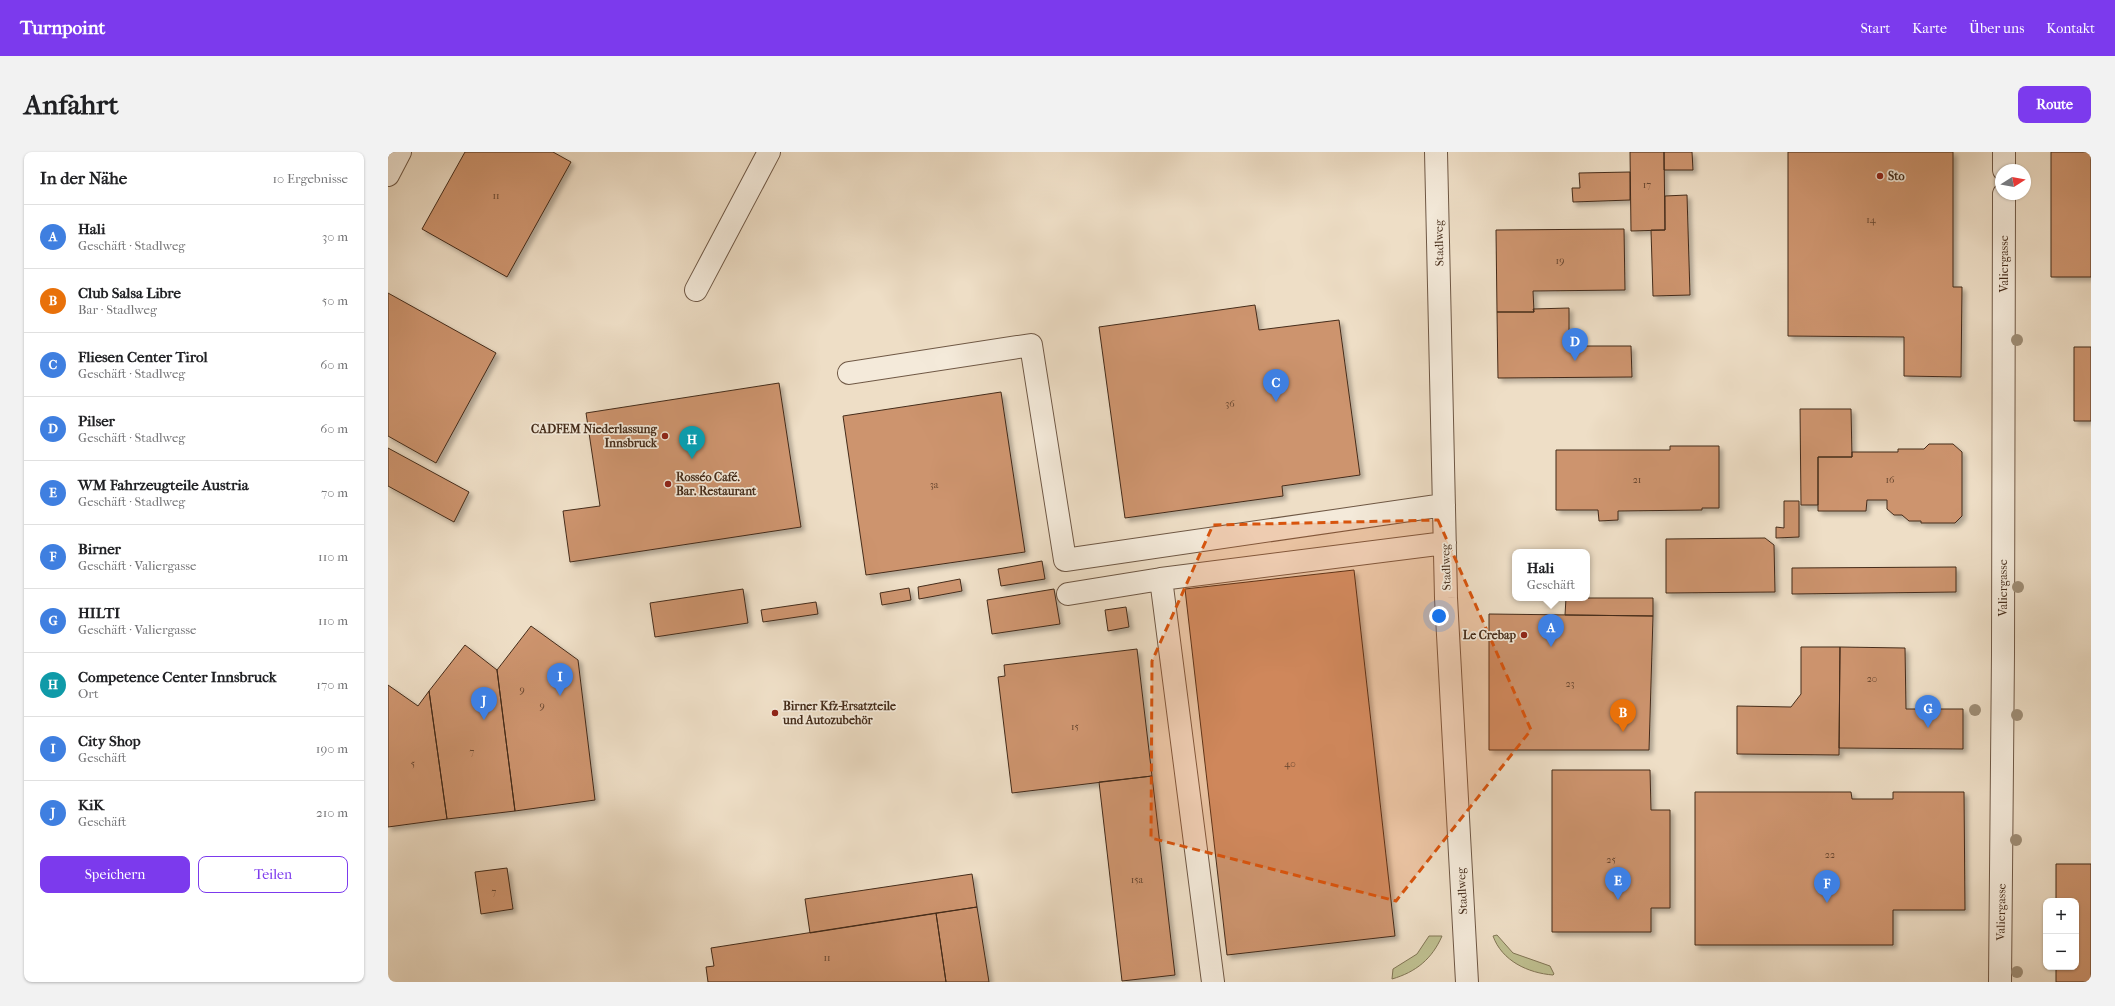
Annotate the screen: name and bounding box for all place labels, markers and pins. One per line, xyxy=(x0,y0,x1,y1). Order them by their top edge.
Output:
place label: Sto xyxy=(1888,169,1905,183)
marker: Sto xyxy=(1875,171,1885,181)
pin: D xyxy=(1562,328,1588,361)
pin: C xyxy=(1263,369,1289,402)
place label: CADFEM Niederlassung Innsbruck xyxy=(531,422,658,450)
pin: H xyxy=(679,426,705,459)
marker: CADFEM Niederlassung Innsbruck xyxy=(660,431,670,441)
place label: Rosséo Café. Bar. Restaurant xyxy=(676,470,757,498)
marker: Rosséo Café. Bar. Restaurant xyxy=(663,479,673,489)
pin: A xyxy=(1538,614,1564,647)
place label: Le Crebap xyxy=(1463,628,1516,643)
marker: Le Crebap xyxy=(1519,630,1529,640)
pin: I xyxy=(547,663,573,696)
pin: J xyxy=(471,687,497,720)
pin: G xyxy=(1915,695,1941,728)
place label: Birner Kfz-Ersatzteile und Autozubehör xyxy=(782,699,896,727)
pin: B xyxy=(1610,699,1636,732)
marker: Birner Kfz-Ersatzteile und Autozubehör xyxy=(770,708,780,718)
pin: E xyxy=(1605,867,1631,900)
pin: F xyxy=(1814,870,1840,903)

